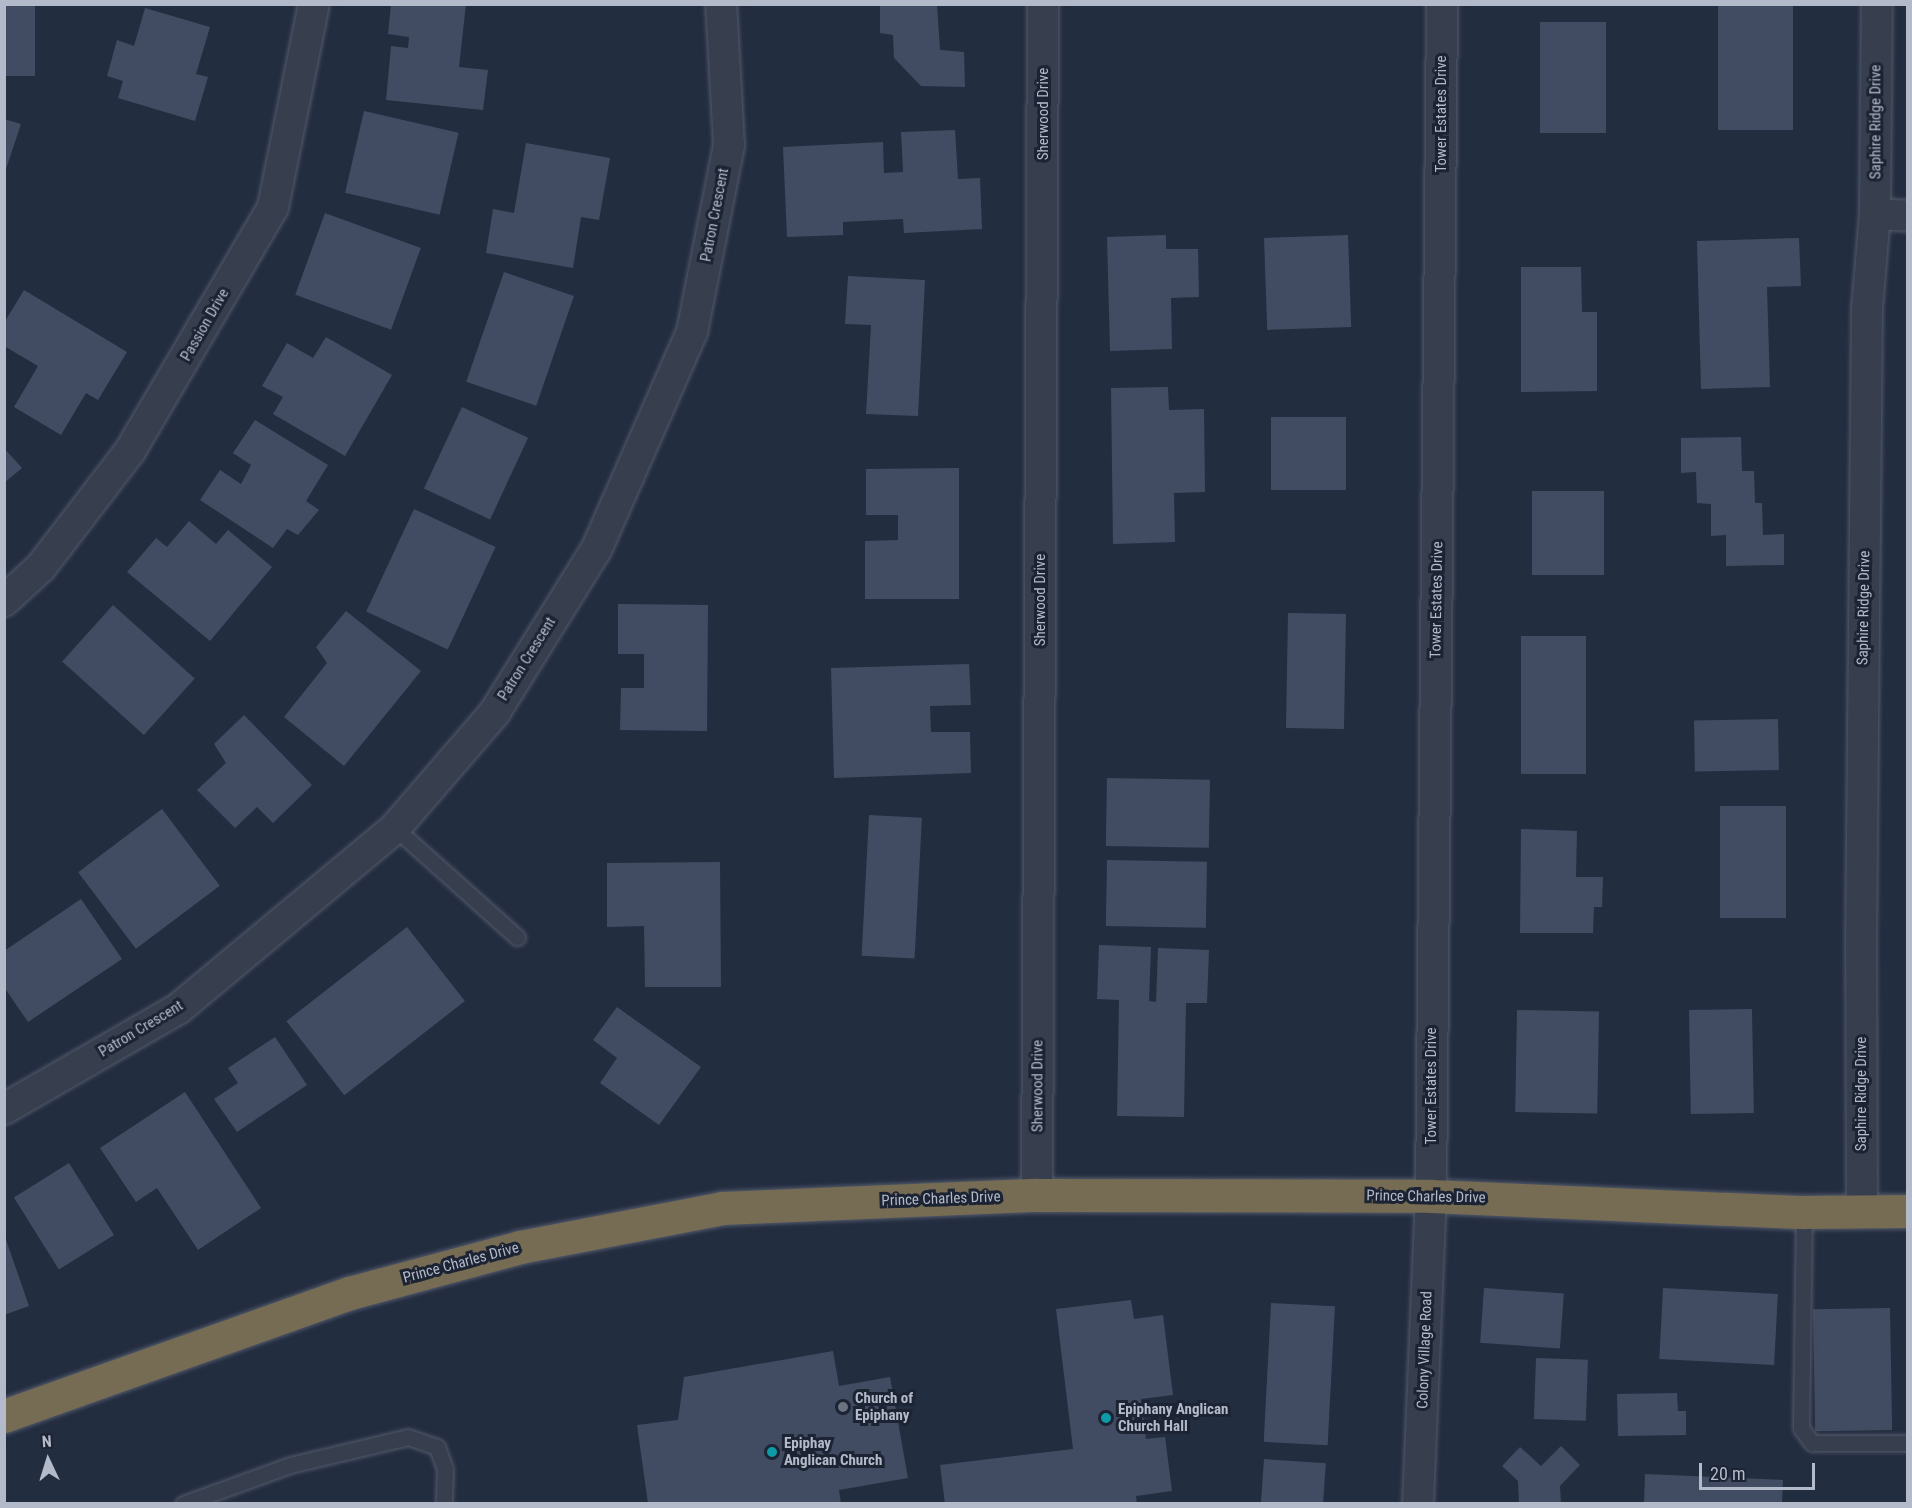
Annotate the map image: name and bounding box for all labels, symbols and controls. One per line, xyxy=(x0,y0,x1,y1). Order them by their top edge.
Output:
street label: Tower Estates Drive xyxy=(1433,55,1451,173)
street label: Saphire Ridge Drive xyxy=(1867,65,1885,179)
street label: Sherwood Drive xyxy=(1035,68,1053,160)
street label: Patron Crescent xyxy=(697,167,733,263)
street label: Passion Drive xyxy=(177,286,233,364)
street label: Tower Estates Drive xyxy=(1427,541,1447,659)
street label: Saphire Ridge Drive xyxy=(1854,551,1874,665)
street label: Sherwood Drive xyxy=(1032,554,1050,646)
street label: Patron Crescent xyxy=(494,614,560,704)
street label: Patron Crescent xyxy=(96,997,186,1061)
street label: Tower Estates Drive xyxy=(1423,1027,1441,1145)
street label: Saphire Ridge Drive xyxy=(1853,1037,1871,1151)
street label: Sherwood Drive xyxy=(1029,1040,1047,1132)
street label: Prince Charles Drive xyxy=(1366,1187,1486,1207)
street label: Prince Charles Drive xyxy=(881,1188,1001,1210)
street label: Prince Charles Drive xyxy=(401,1239,521,1287)
street label: Colony Village Road xyxy=(1414,1291,1436,1409)
place label: Church of Epiphany xyxy=(855,1389,913,1424)
marker: Church of Epiphany xyxy=(836,1400,850,1414)
place label: Epiphany Anglican Church Hall xyxy=(1118,1400,1228,1435)
marker: Epiphany Anglican Church Hall xyxy=(1099,1411,1113,1425)
north arrow xyxy=(18,1430,78,1490)
text: N xyxy=(41,1432,52,1451)
place label: Epiphay Anglican Church xyxy=(784,1434,882,1469)
marker: Epiphay Anglican Church xyxy=(765,1445,779,1459)
scale bar xyxy=(1702,1451,1818,1489)
text: 20 m xyxy=(1710,1463,1745,1484)

